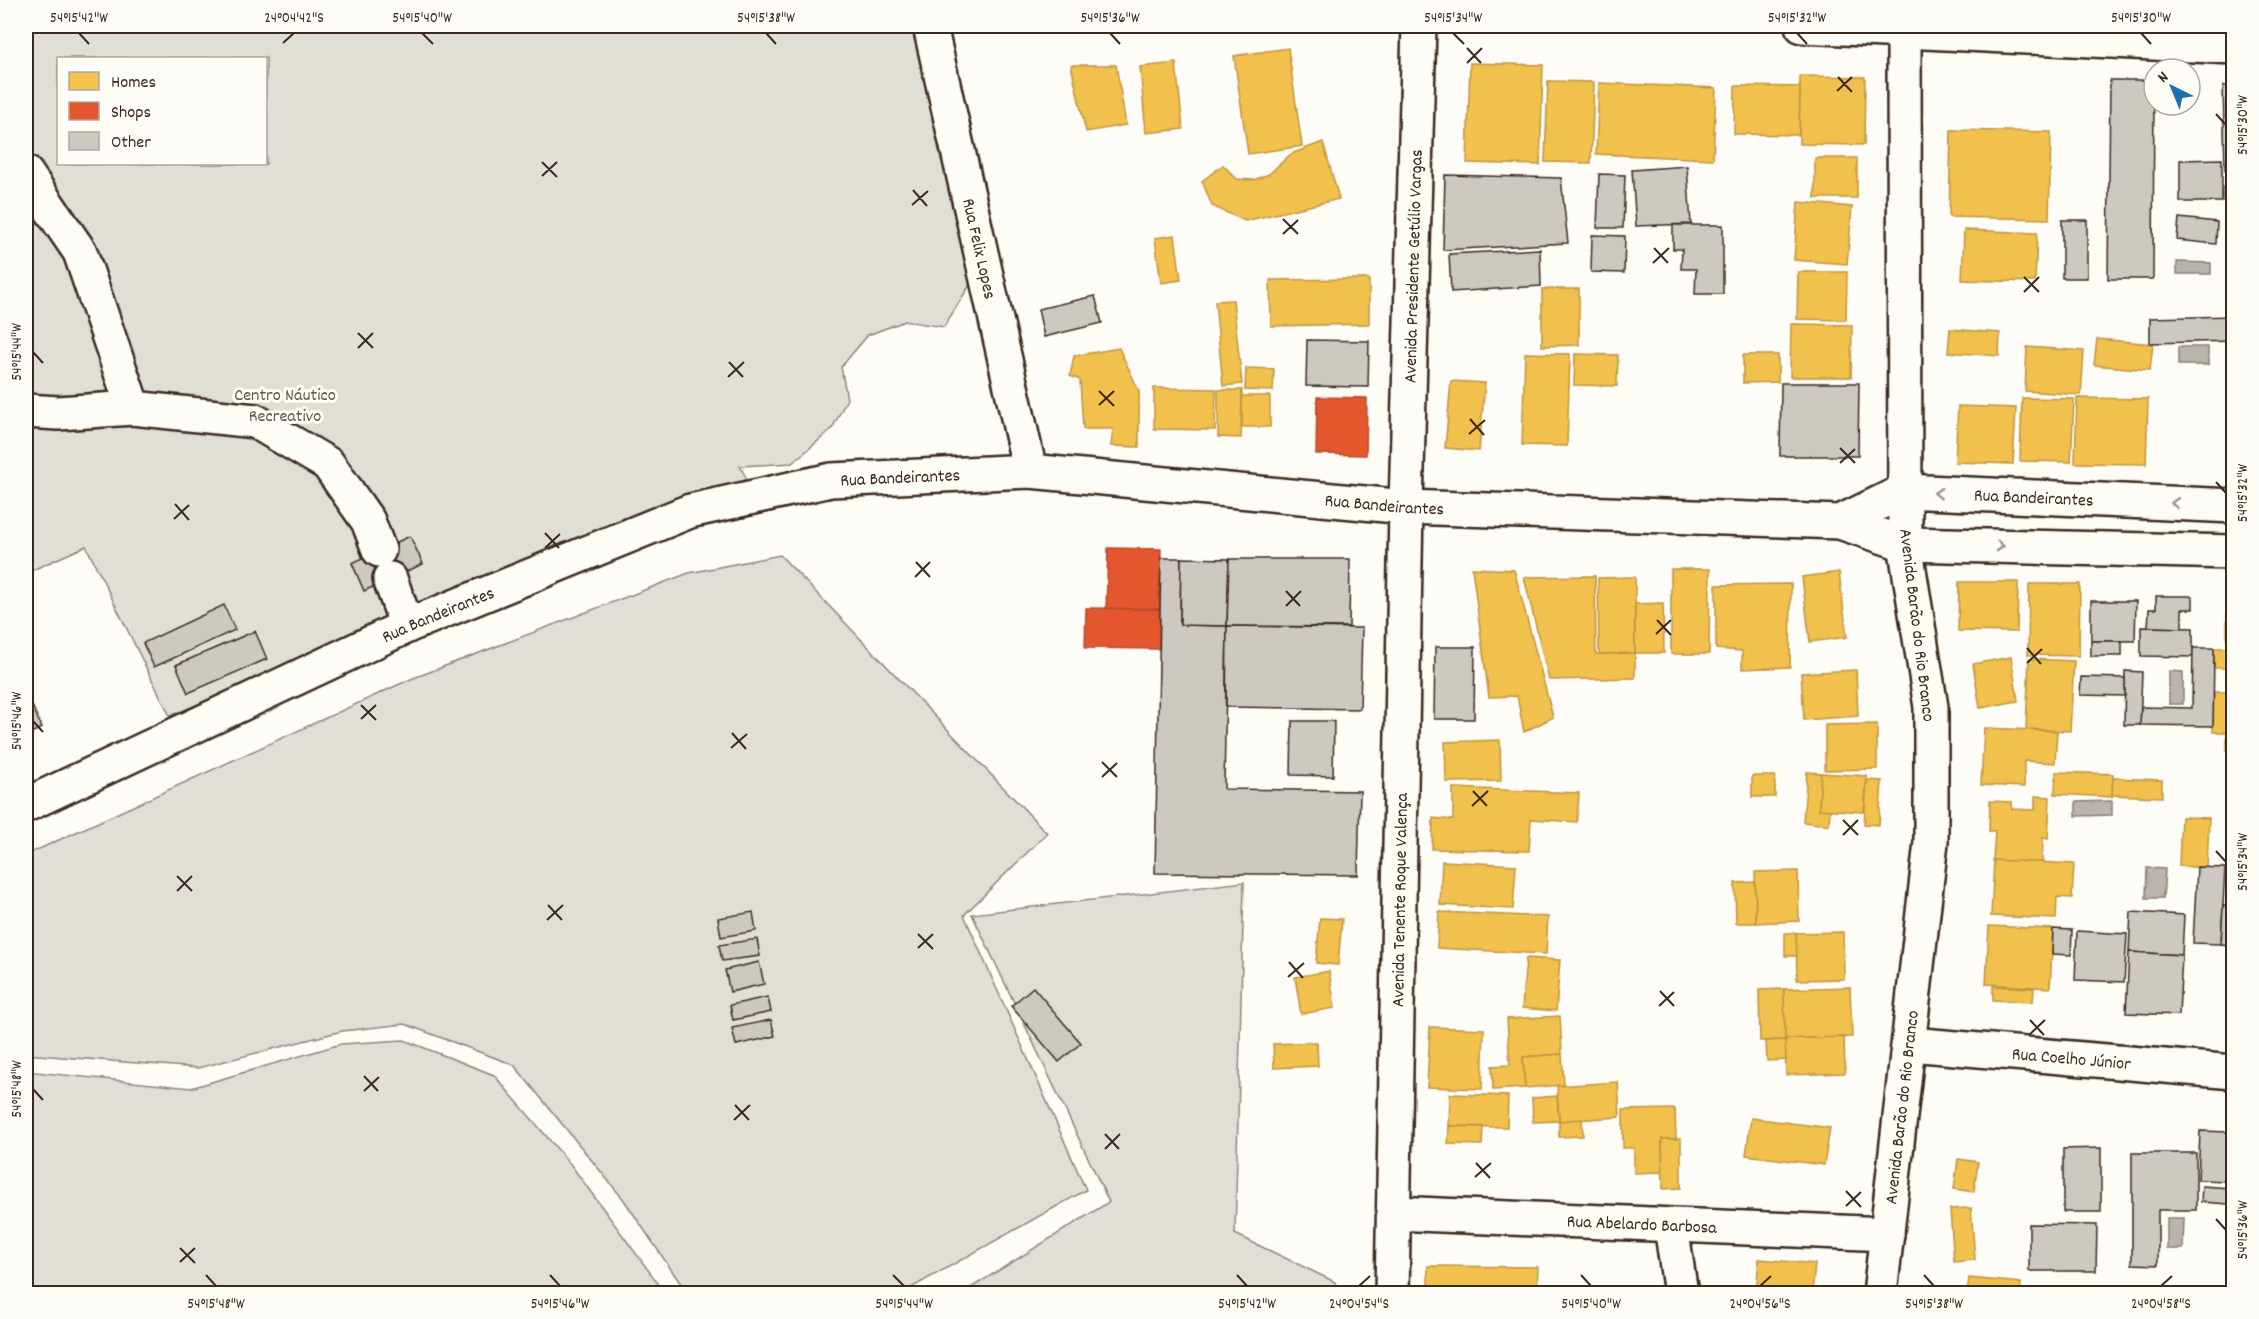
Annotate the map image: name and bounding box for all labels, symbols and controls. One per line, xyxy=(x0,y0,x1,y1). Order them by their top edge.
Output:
text: 54°15'42"W xyxy=(50,8,108,30)
text: 24°04'42"S xyxy=(264,8,324,30)
text: 54°15'40"W xyxy=(392,8,452,30)
text: 54°15'38"W xyxy=(737,8,795,30)
text: 54°15'36"W xyxy=(1080,8,1140,30)
text: 54°15'34"W xyxy=(1424,8,1482,30)
text: 54°15'32"W xyxy=(1768,8,1827,30)
text: 54°15'30"W xyxy=(2111,8,2171,30)
legend xyxy=(57,57,267,165)
north arrow xyxy=(2142,57,2202,117)
text: N xyxy=(2153,67,2174,89)
text: Homes xyxy=(111,71,156,96)
text: 54°15'30"W xyxy=(2233,95,2255,155)
text: Shops xyxy=(111,101,151,126)
text: Other xyxy=(111,131,151,156)
street label: Avenida Presidente Getúlio Vargas xyxy=(1399,149,1431,384)
street label: Rua Felix Lopes xyxy=(954,196,1001,302)
text: 54°15'44"W xyxy=(7,323,29,381)
park label: Centro Náutico Recreativo xyxy=(234,384,336,430)
text: 54°15'32"W xyxy=(2233,463,2255,522)
street label: Rua Bandeirantes xyxy=(840,464,961,495)
street label: Rua Bandeirantes xyxy=(1973,484,2094,515)
one-way arrow xyxy=(1934,486,1943,499)
street label: Rua Bandeirantes xyxy=(1323,489,1444,523)
one-way arrow xyxy=(2171,497,2180,510)
street label: Avenida Barão do Rio Branco xyxy=(1891,527,1940,723)
one-way arrow xyxy=(1995,540,2004,553)
street label: Rua Bandeirantes xyxy=(378,582,499,651)
text: 54°15'46"W xyxy=(7,691,29,750)
street label: Avenida Tenente Roque Valença xyxy=(1387,792,1416,1007)
text: 54°15'34"W xyxy=(2233,833,2255,891)
street label: Avenida Barão do Rio Branco xyxy=(1880,1009,1927,1206)
street label: Rua Coelho Júnior xyxy=(2011,1043,2132,1078)
text: 54°15'48"W xyxy=(7,1060,29,1118)
text: 54°15'36"W xyxy=(2233,1200,2255,1260)
street label: Rua Abelardo Barbosa xyxy=(1566,1210,1718,1242)
text: 54°15'48"W xyxy=(187,1294,245,1316)
text: 54°15'46"W xyxy=(531,1294,590,1316)
text: 54°15'44"W xyxy=(875,1294,933,1316)
text: 54°15'42"W xyxy=(1218,1294,1276,1316)
text: 24°04'54"S xyxy=(1329,1294,1389,1316)
text: 54°15'40"W xyxy=(1561,1294,1621,1316)
text: 24°04'56"S xyxy=(1729,1294,1791,1316)
text: 54°15'38"W xyxy=(1905,1294,1963,1316)
text: 24°04'58"S xyxy=(2131,1294,2191,1316)

